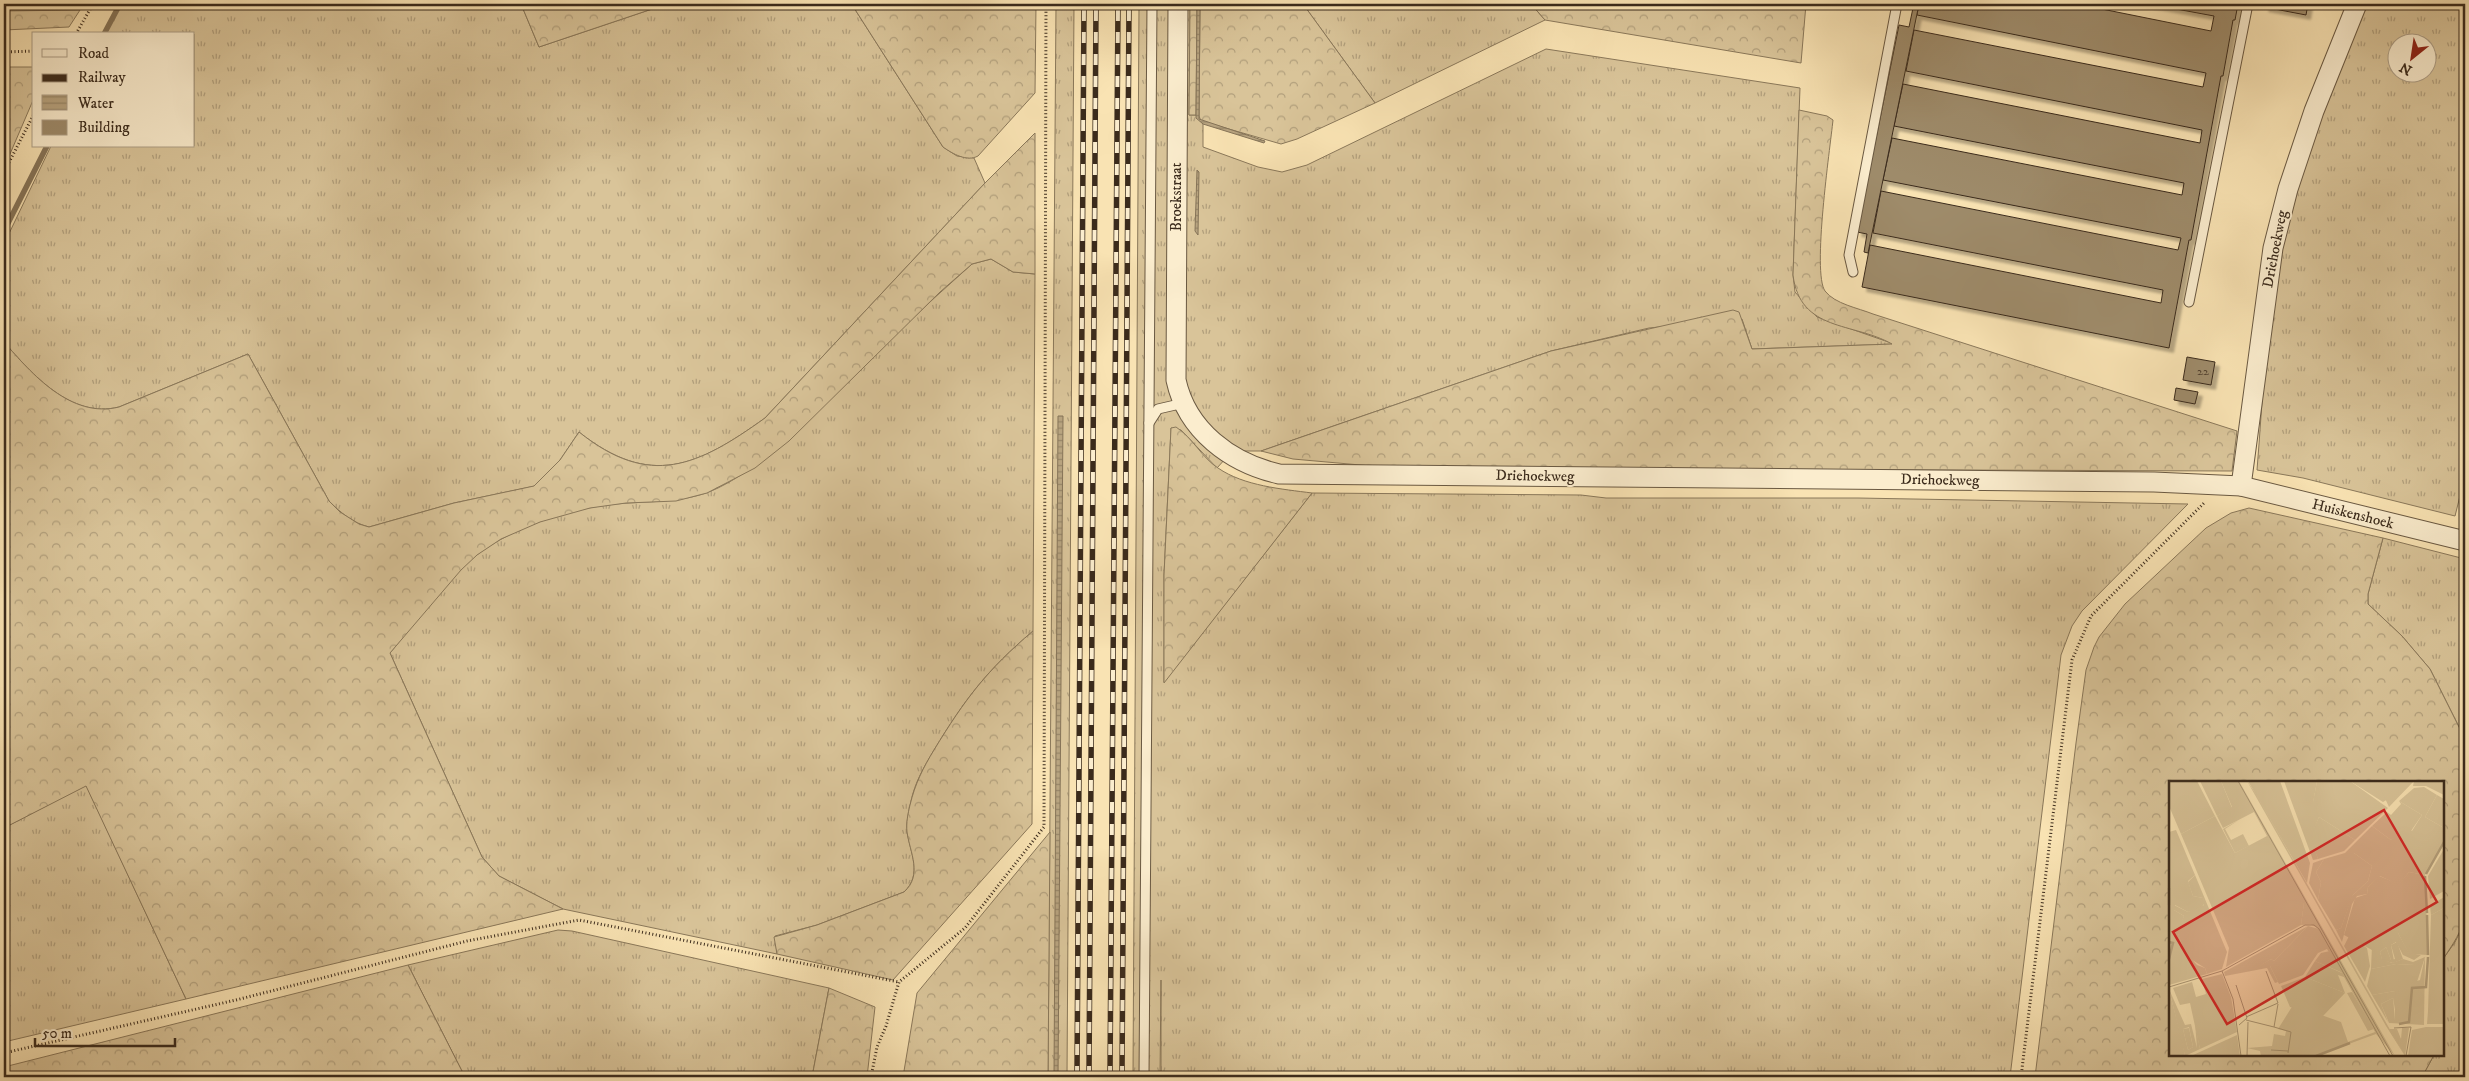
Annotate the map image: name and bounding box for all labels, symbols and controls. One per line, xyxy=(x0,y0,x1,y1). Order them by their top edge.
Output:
legend xyxy=(32,32,195,148)
north arrow xyxy=(2386,32,2436,82)
text: Road xyxy=(78,44,110,63)
text: N xyxy=(2396,57,2415,79)
text: Railway xyxy=(78,68,126,87)
text: Water xyxy=(77,94,114,113)
text: Building xyxy=(78,118,130,137)
street label: Broekstraat xyxy=(1167,162,1186,231)
street label: Driehoekweg xyxy=(2258,208,2292,289)
house number: 22 xyxy=(2197,364,2209,379)
street label: Driehoekweg xyxy=(1496,466,1575,486)
street label: Driehoekweg xyxy=(1901,470,1980,490)
street label: Huiskenshoek xyxy=(2310,495,2396,533)
inset map xyxy=(2169,781,2444,1056)
scale bar xyxy=(35,1016,175,1048)
text: 50 m xyxy=(42,1024,72,1043)

